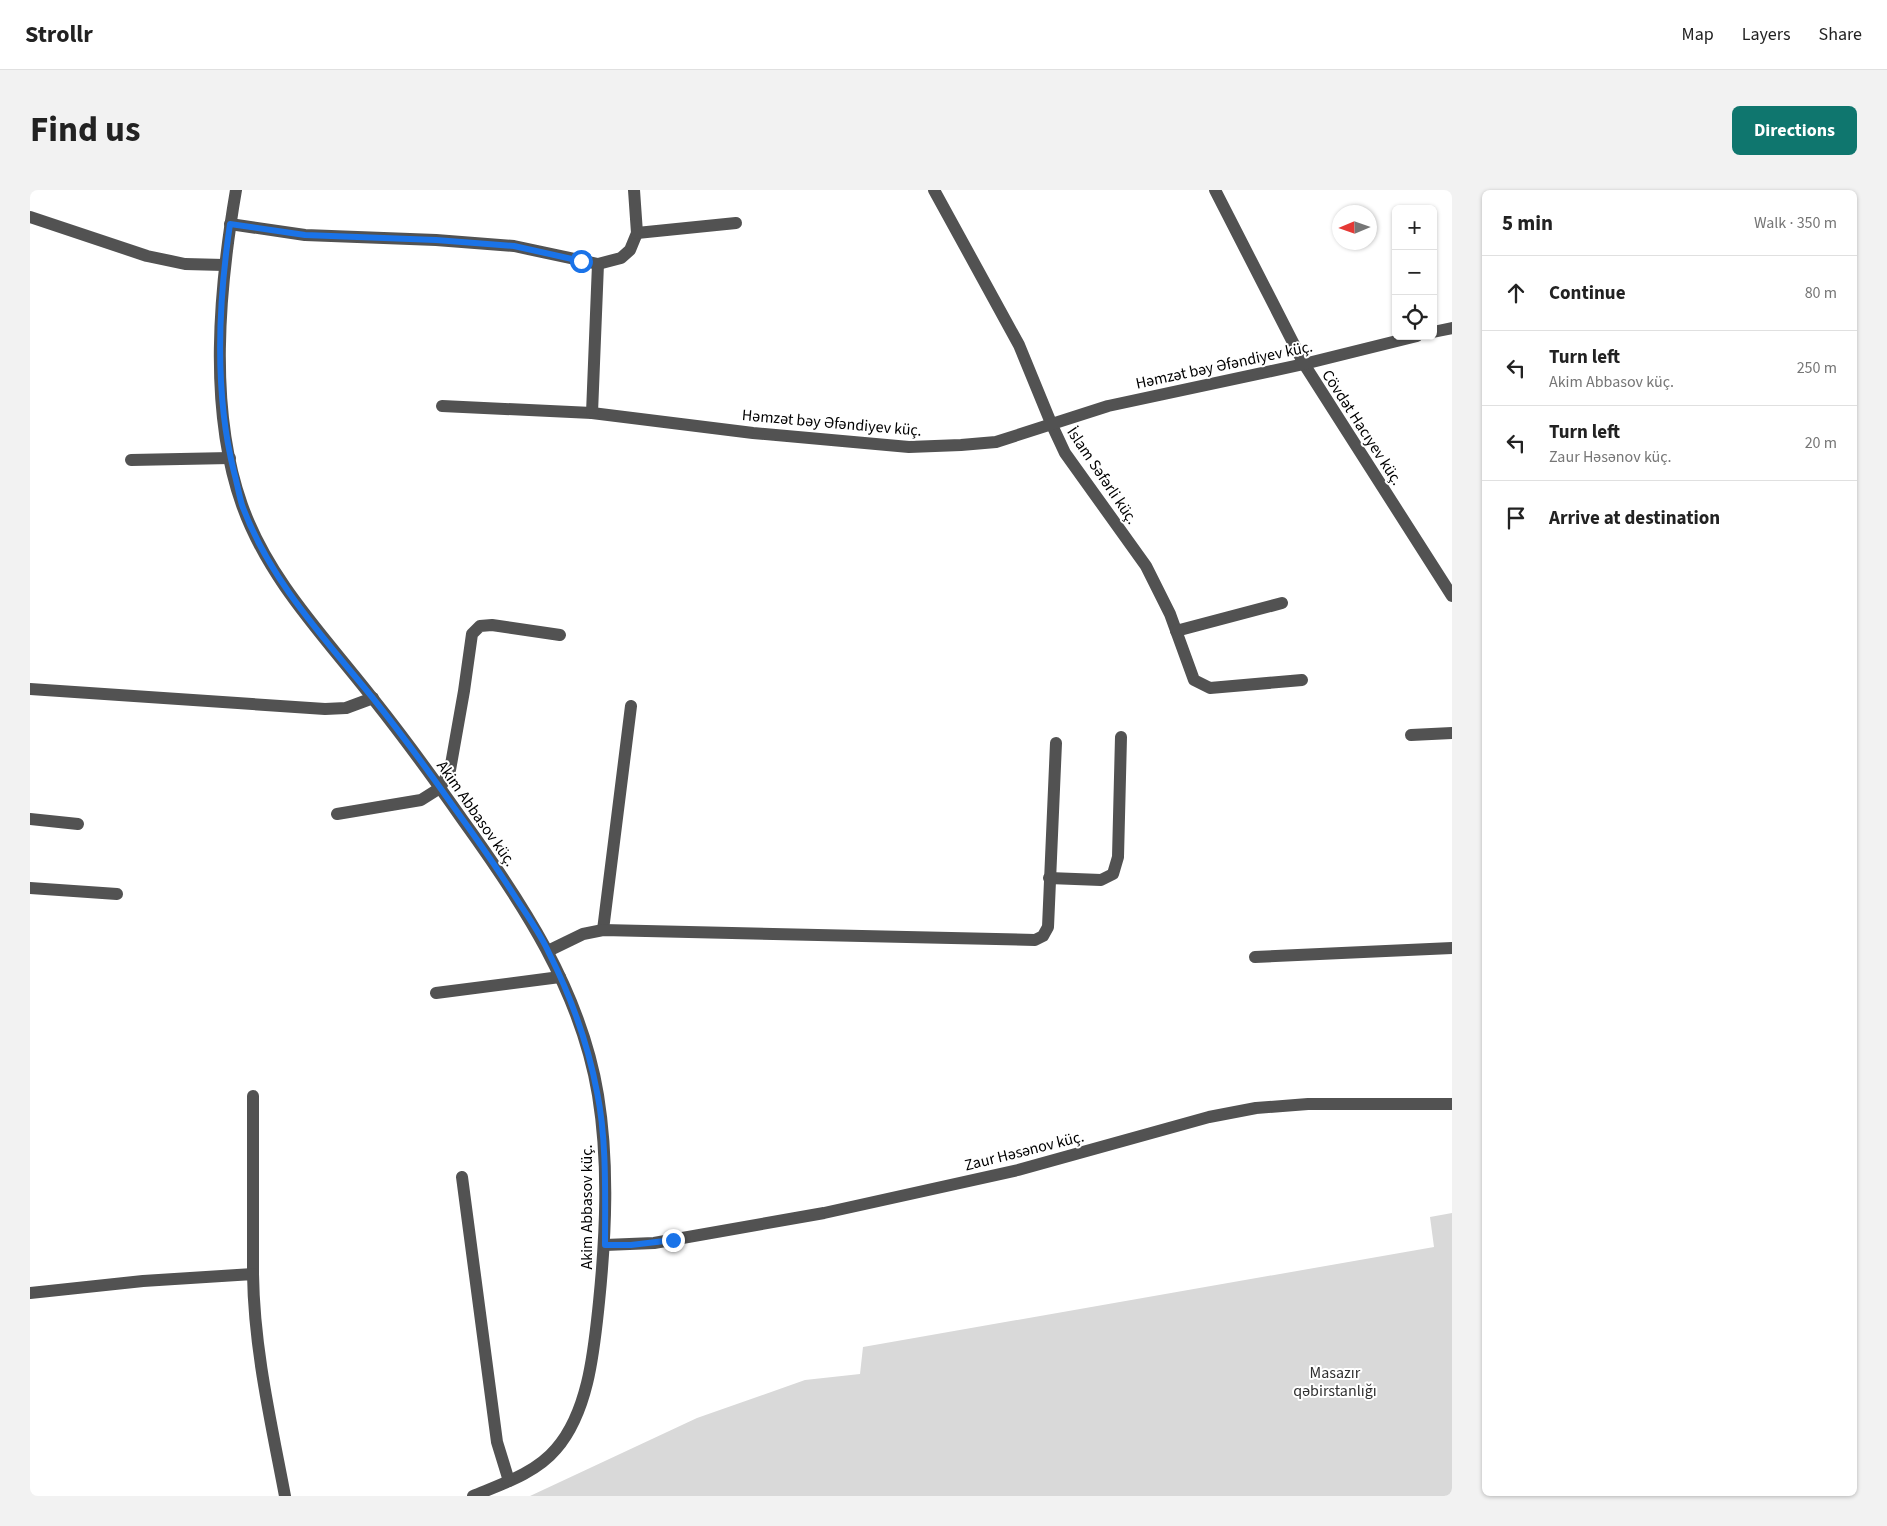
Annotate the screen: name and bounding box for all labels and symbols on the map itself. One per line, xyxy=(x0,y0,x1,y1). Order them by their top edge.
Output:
north arrow xyxy=(1332,205,1377,250)
route start xyxy=(570,250,593,273)
street label: Həmzət bəy Əfəndiyev küç. xyxy=(1134,335,1315,394)
street label: Cövdət Hacıyev küç. xyxy=(1316,365,1408,490)
street label: Həmzət bəy Əfəndiyev küç. xyxy=(741,404,923,442)
street label: İslam Səfərli küç. xyxy=(1061,423,1143,529)
street label: Akim Abbasov küç. xyxy=(431,756,521,871)
street label: Zaur Həsənov küç. xyxy=(962,1125,1086,1176)
street label: Akim Abbasov küç. xyxy=(576,1145,598,1269)
route end xyxy=(662,1229,685,1252)
park label: Masazır qəbirstanlığı xyxy=(1293,1362,1377,1402)

